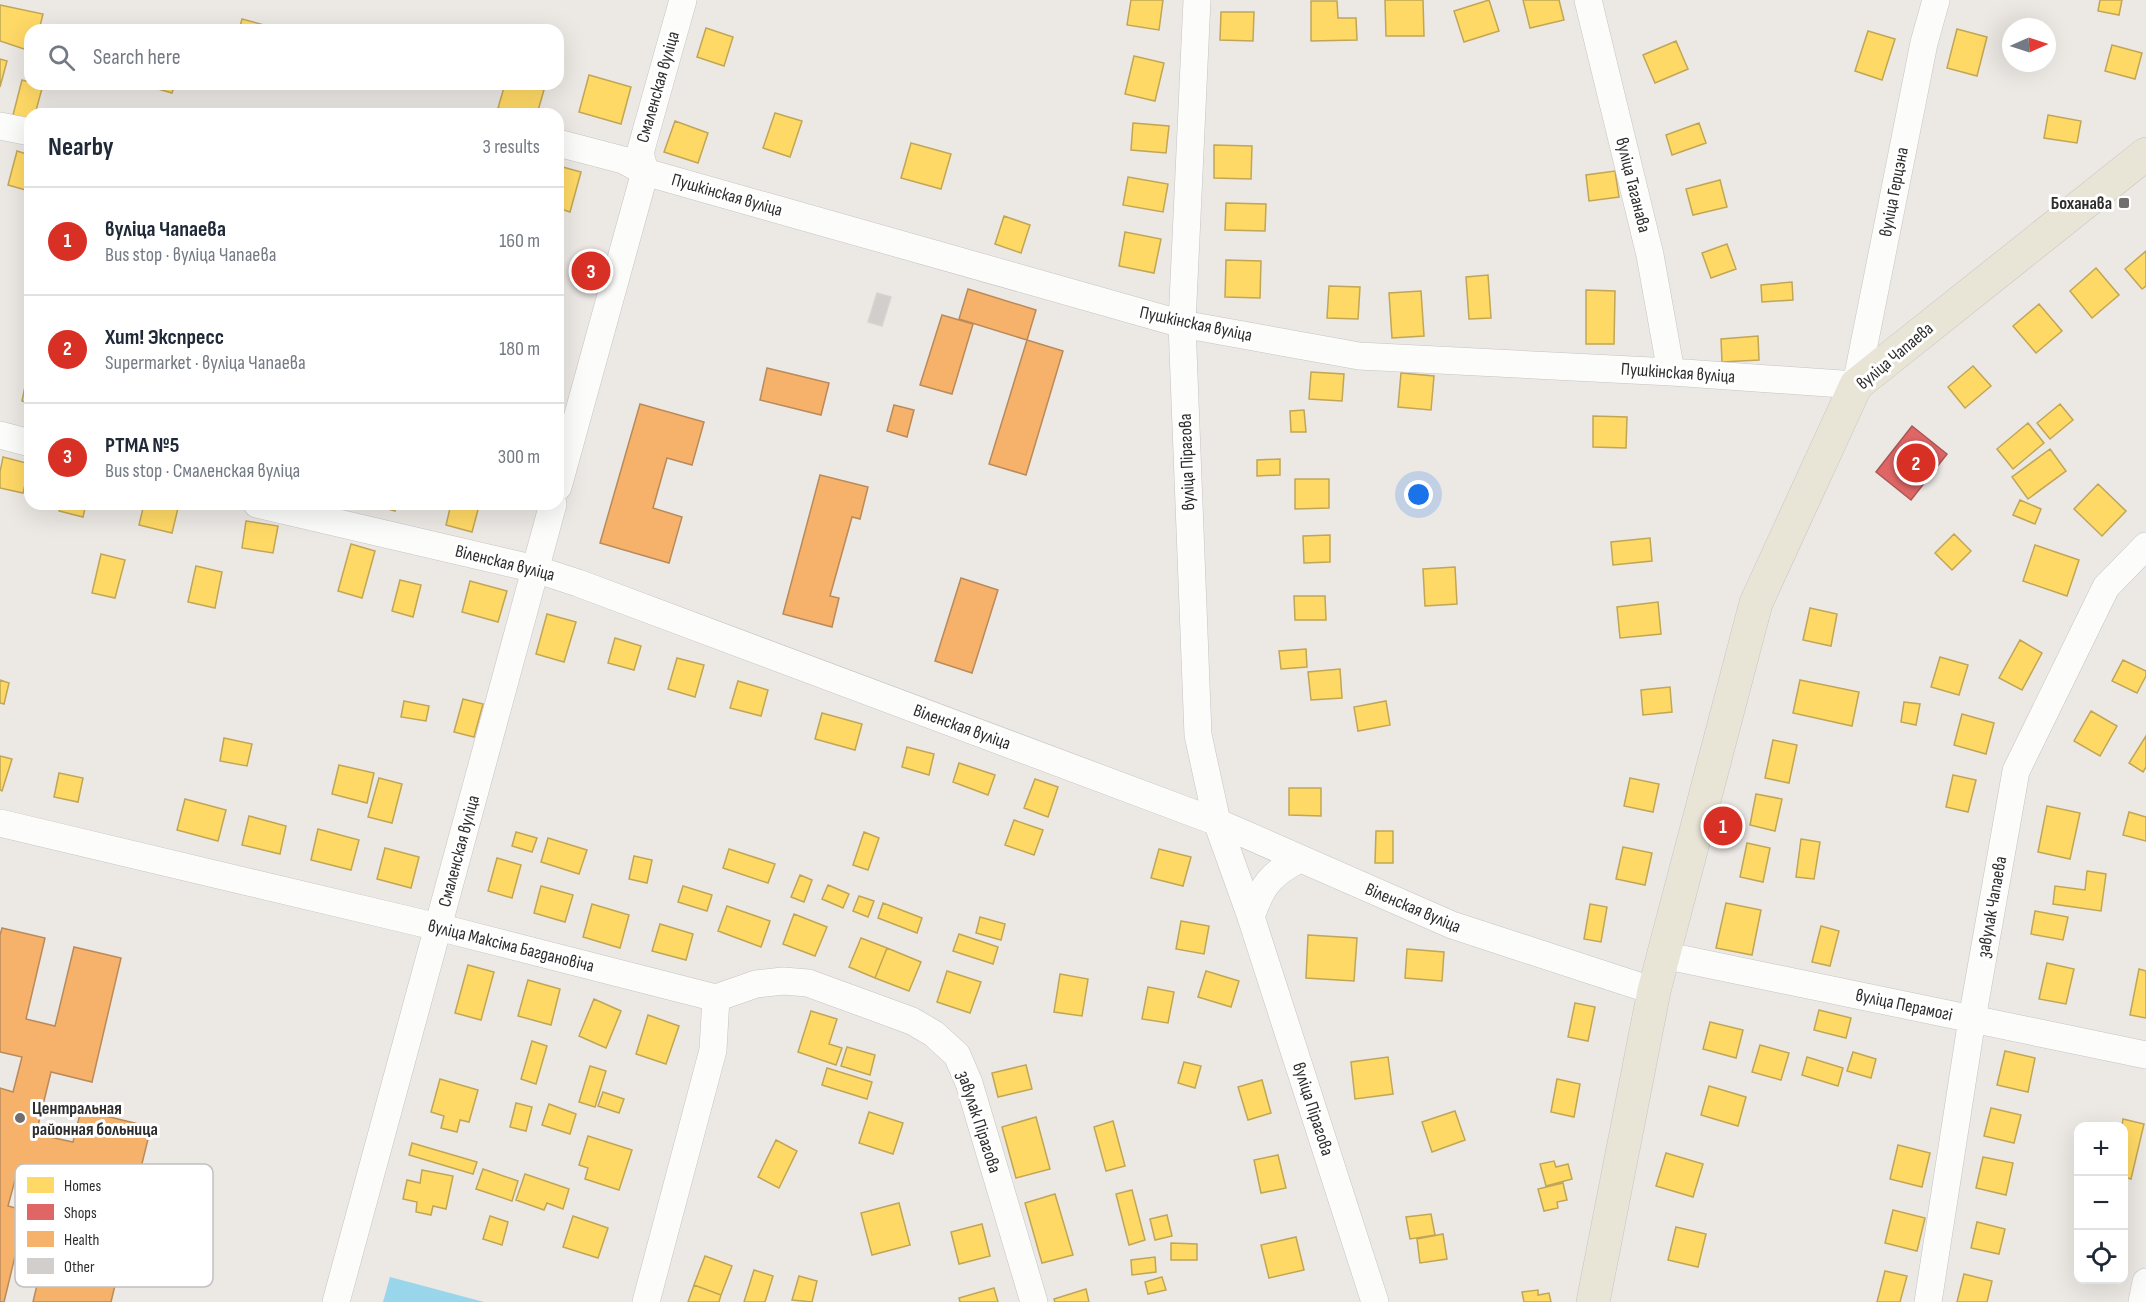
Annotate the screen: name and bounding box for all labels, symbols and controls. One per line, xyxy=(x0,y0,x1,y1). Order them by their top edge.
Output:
north arrow xyxy=(2002,18,2056,72)
search box xyxy=(24,24,564,90)
street label: Смаленская вуліца xyxy=(632,29,684,145)
icon: search xyxy=(45,41,78,74)
text: Search here xyxy=(93,44,180,71)
text: Nearby xyxy=(48,132,114,163)
text: 3 results xyxy=(483,135,540,159)
street label: вуліца Таганава xyxy=(1611,135,1655,235)
street label: вуліца Герцэна xyxy=(1875,145,1913,238)
street label: Пушкінская вуліца xyxy=(669,169,785,221)
place label: Боханава xyxy=(2051,193,2112,214)
marker: Боханава xyxy=(2117,196,2131,210)
text: вуліца Чапаева xyxy=(105,216,226,243)
text: 1 xyxy=(64,229,71,253)
text: 160 m xyxy=(499,229,540,253)
text: Bus stop · вуліца Чапаева xyxy=(105,243,276,267)
pin: 3 xyxy=(572,248,610,294)
street label: Пушкінская вуліца xyxy=(1138,302,1254,346)
street label: вуліца Чапаева xyxy=(1852,318,1938,394)
text: Хит! Экспресс xyxy=(105,324,224,351)
text: 2 xyxy=(63,337,72,361)
text: 180 m xyxy=(499,337,540,361)
text: Supermarket · вуліца Чапаева xyxy=(105,351,306,375)
street label: Пушкінская вуліца xyxy=(1620,359,1736,387)
street label: вуліца Пірагова xyxy=(1175,413,1199,511)
text: РТМА №5 xyxy=(105,432,179,459)
pin: 2 xyxy=(1896,440,1936,486)
text: 3 xyxy=(63,445,72,469)
text: 300 m xyxy=(498,445,540,469)
text: Bus stop · Смаленская вуліца xyxy=(105,459,300,483)
your location xyxy=(1404,480,1433,509)
street label: Віленская вуліца xyxy=(453,540,557,586)
street label: Віленская вуліца xyxy=(911,700,1013,754)
street label: Смаленская вуліца xyxy=(434,793,484,909)
pin: 1 xyxy=(1704,804,1742,848)
street label: завулак Чапаева xyxy=(1973,854,2011,959)
street label: Віленская вуліца xyxy=(1362,878,1464,938)
street label: вуліца Максіма Багдановіча xyxy=(426,915,596,977)
street label: вуліца Перамогі xyxy=(1854,985,1954,1025)
street label: вуліца Пірагова xyxy=(1288,1060,1338,1158)
street label: завулак Пірагова xyxy=(953,1068,1005,1176)
place label: Центральная районная больница xyxy=(32,1098,158,1140)
marker: Центральная районная больница xyxy=(13,1111,27,1125)
map controls xyxy=(2074,1122,2128,1284)
button: + xyxy=(2074,1122,2128,1176)
legend xyxy=(15,1164,213,1287)
button: − xyxy=(2074,1176,2128,1230)
text: Homes xyxy=(64,1177,101,1196)
text: Shops xyxy=(64,1204,97,1223)
button: locate xyxy=(2074,1230,2128,1284)
text: Health xyxy=(64,1231,99,1250)
text: Other xyxy=(64,1258,95,1277)

